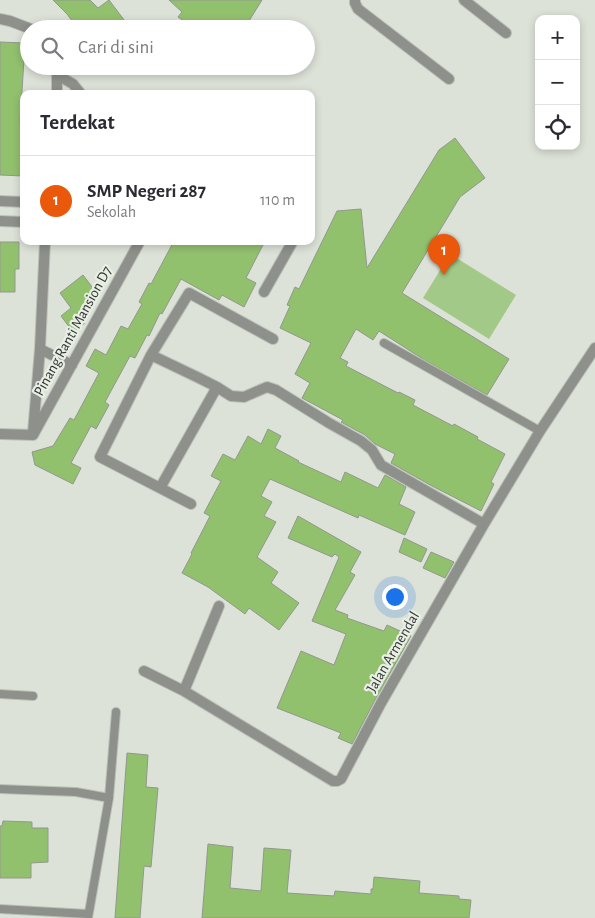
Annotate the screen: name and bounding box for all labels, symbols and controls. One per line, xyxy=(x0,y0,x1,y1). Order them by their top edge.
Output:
map controls xyxy=(535,15,580,150)
button: + xyxy=(535,15,580,60)
search box xyxy=(20,20,315,75)
icon: search xyxy=(38,34,66,62)
text: Cari di sini xyxy=(78,38,154,57)
button: − xyxy=(535,60,580,105)
button: locate xyxy=(535,105,580,150)
text: Terdekat xyxy=(40,112,115,133)
text: SMP Negeri 287 xyxy=(87,182,206,201)
text: 1 xyxy=(53,192,59,208)
text: 110 m xyxy=(260,192,295,208)
text: Sekolah xyxy=(87,204,136,220)
pin: 1 xyxy=(428,234,460,275)
street label: Pinang Ranti Mansion D7 xyxy=(31,264,115,398)
your location xyxy=(382,584,408,610)
street label: Jalan Armendal xyxy=(364,609,422,695)

